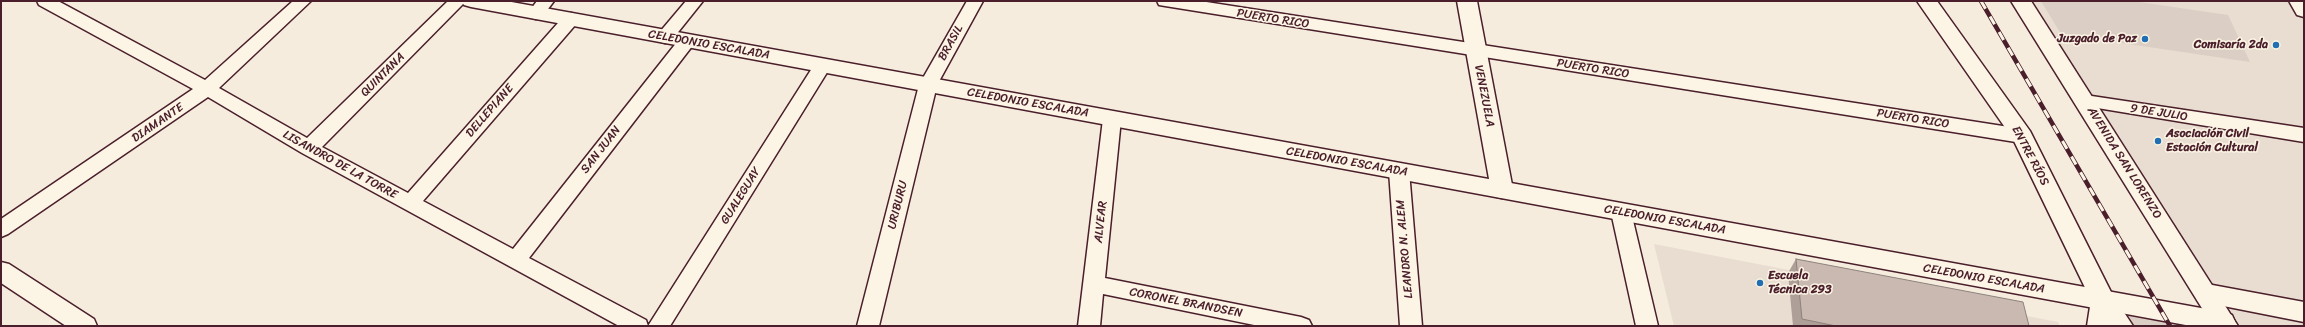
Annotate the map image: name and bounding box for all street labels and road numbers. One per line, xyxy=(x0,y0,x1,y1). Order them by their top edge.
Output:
street label: PUERTO RICO xyxy=(1236,6,1310,32)
street label: BRASIL xyxy=(935,23,967,63)
street label: CELEDONIO ESCALADA xyxy=(647,27,771,63)
street label: QUINTANA xyxy=(358,50,408,100)
street label: PUERTO RICO xyxy=(1556,56,1630,82)
street label: VENEZUELA xyxy=(1471,64,1497,128)
street label: DELLEPIANE xyxy=(463,82,517,140)
street label: CELEDONIO ESCALADA xyxy=(966,85,1090,121)
street label: DIAMANTE xyxy=(129,100,187,146)
street label: 9 DE JULIO xyxy=(2129,101,2189,125)
street label: AVENIDA SAN LORENZO xyxy=(2084,104,2164,222)
street label: PUERTO RICO xyxy=(1876,106,1950,132)
street label: SAN JUAN xyxy=(578,123,624,177)
street label: ENTRE RÍOS xyxy=(2008,124,2052,188)
street label: LISANDRO DE LA TORRE xyxy=(280,128,400,202)
street label: CELEDONIO ESCALADA xyxy=(1285,144,1409,180)
street label: GUALEGUAY xyxy=(718,165,764,227)
street label: URIBURU xyxy=(885,179,911,231)
street label: LEANDRO N. ALEM xyxy=(1394,199,1416,299)
street label: ALVEAR xyxy=(1092,200,1110,244)
street label: CELEDONIO ESCALADA xyxy=(1603,202,1727,238)
street label: CELEDONIO ESCALADA xyxy=(1922,261,2046,297)
street label: CORONEL BRANDSEN xyxy=(1128,285,1244,321)

